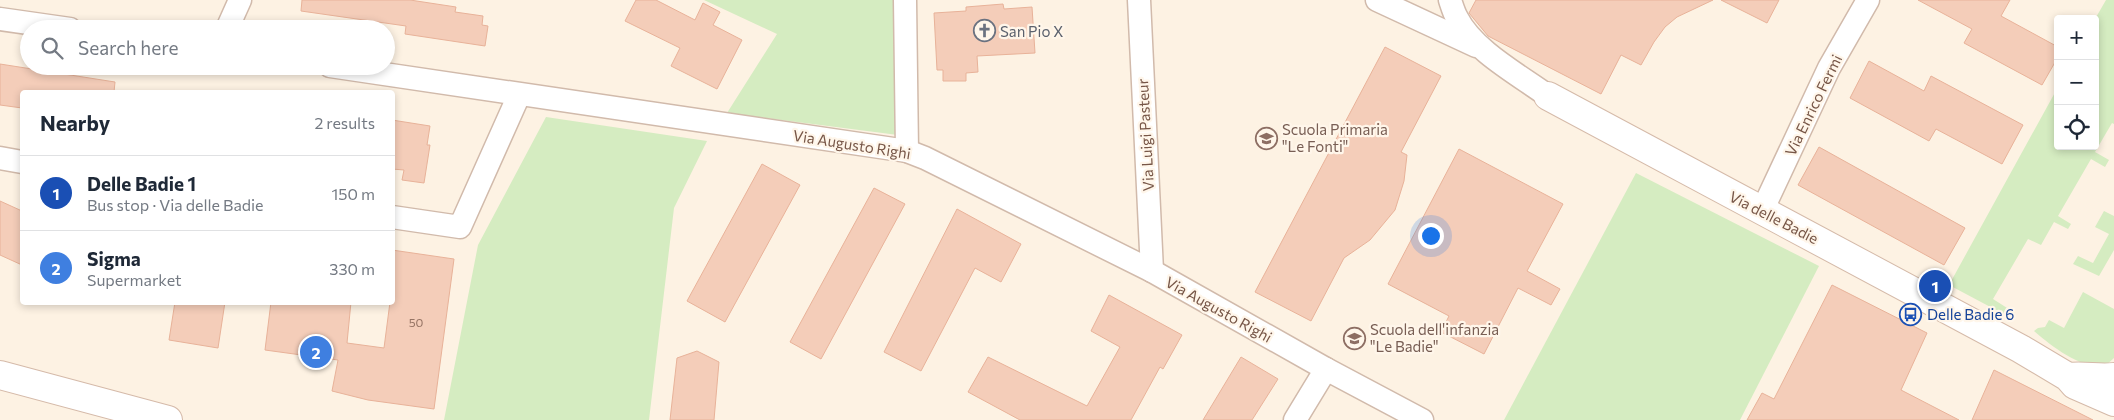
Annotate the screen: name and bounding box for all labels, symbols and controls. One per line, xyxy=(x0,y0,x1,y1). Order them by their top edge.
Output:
map controls xyxy=(2054,15,2099,150)
button: + xyxy=(2054,15,2099,60)
church icon: San Pio X xyxy=(972,19,996,43)
search box xyxy=(20,20,395,75)
place label: San Pio X xyxy=(1000,22,1063,40)
icon: search xyxy=(38,34,66,62)
text: Search here xyxy=(78,36,178,59)
street label: Via Enrico Fermi xyxy=(1781,51,1845,159)
button: − xyxy=(2054,60,2099,105)
street label: Via Luigi Pasteur xyxy=(1133,78,1157,192)
button: locate xyxy=(2054,105,2099,150)
text: Nearby xyxy=(40,110,110,135)
text: 2 results xyxy=(314,113,375,132)
place label: Scuola Primaria "Le Fonti" xyxy=(1282,120,1388,155)
street label: Via Augusto Righi xyxy=(792,126,912,162)
school or university icon: Scuola Primaria "Le Fonti" xyxy=(1254,126,1278,150)
text: Delle Badie 1 xyxy=(87,172,196,195)
text: 1 xyxy=(52,184,60,203)
text: 150 m xyxy=(332,184,375,203)
street label: Via delle Badie xyxy=(1726,187,1822,247)
text: Bus stop · Via delle Badie xyxy=(87,195,264,214)
your location xyxy=(1418,223,1444,249)
text: Sigma xyxy=(87,247,141,270)
text: 2 xyxy=(51,259,61,278)
text: 330 m xyxy=(329,259,375,278)
pin: 1 xyxy=(1919,267,1951,305)
text: Supermarket xyxy=(87,270,182,289)
street label: Via Augusto Righi xyxy=(1163,272,1275,346)
bus stop icon: Delle Badie 6 xyxy=(1899,302,1923,326)
place label: Delle Badie 6 xyxy=(1927,305,2014,323)
house number: 50 xyxy=(409,315,424,329)
place label: Scuola dell'infanzia "Le Badie" xyxy=(1370,320,1499,355)
school or university icon: Scuola dell'infanzia "Le Badie" xyxy=(1342,326,1366,350)
pin: 2 xyxy=(300,333,332,371)

